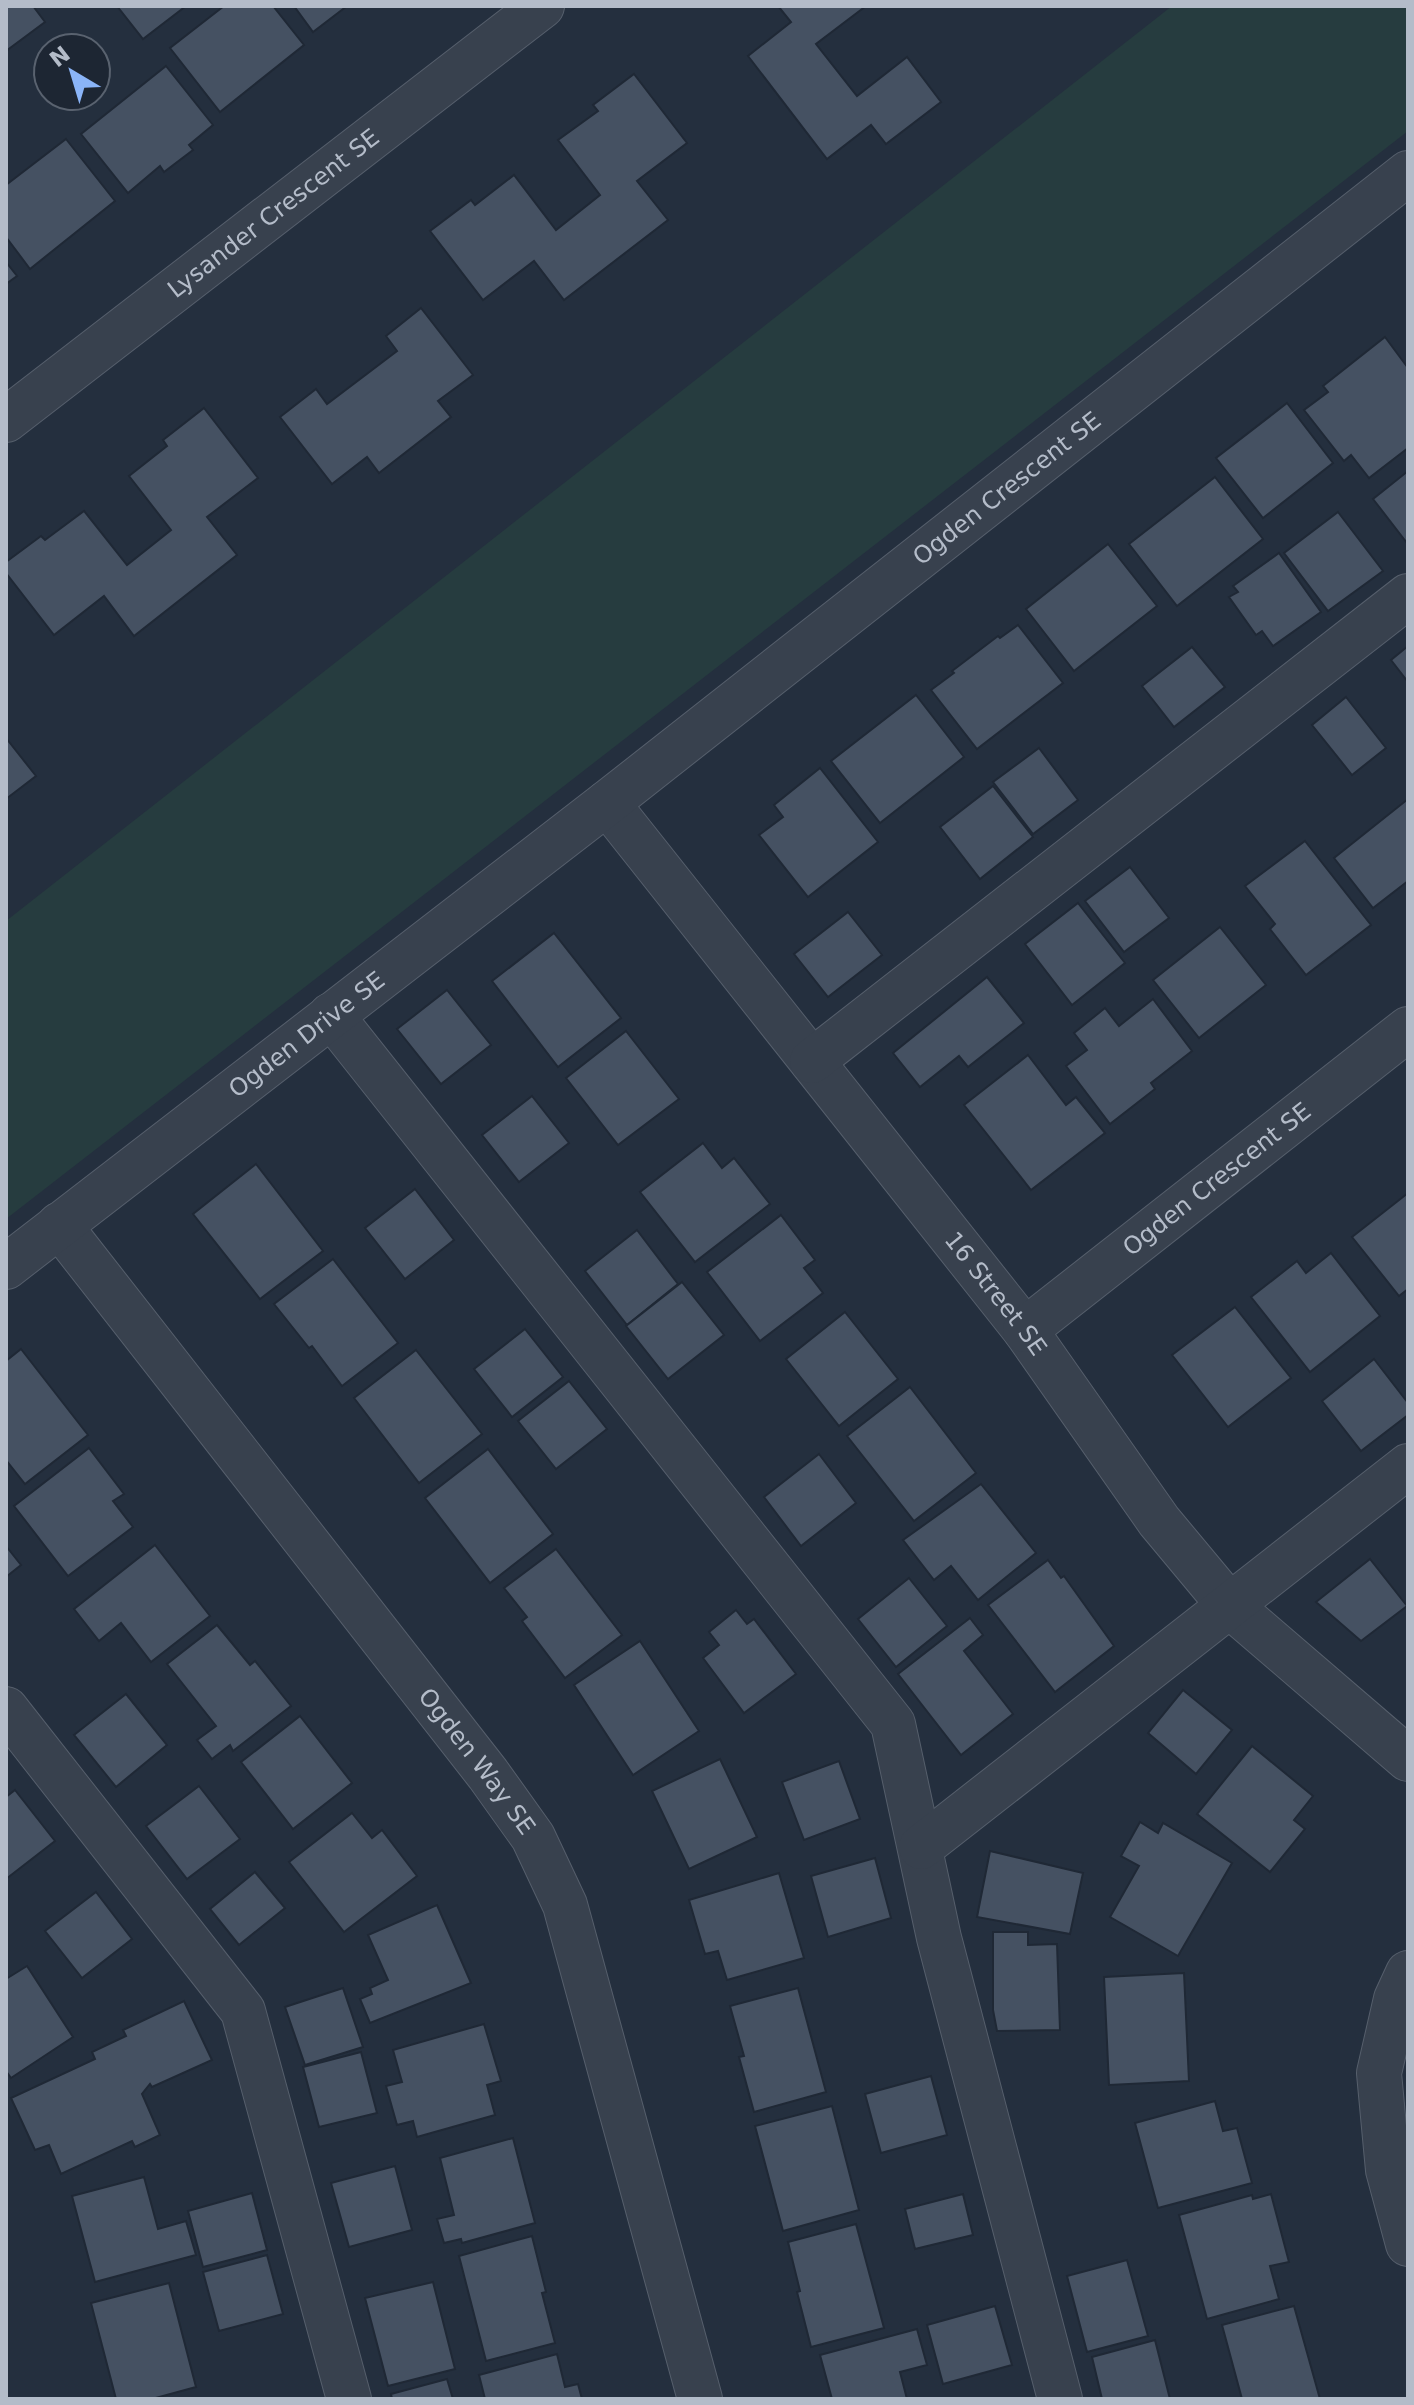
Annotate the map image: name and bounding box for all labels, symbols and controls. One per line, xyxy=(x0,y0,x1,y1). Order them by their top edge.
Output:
north arrow xyxy=(32,32,112,112)
text: N xyxy=(45,41,75,72)
street label: Lysander Crescent SE xyxy=(162,123,385,304)
street label: Ogden Crescent SE xyxy=(907,406,1106,571)
street label: Ogden Drive SE xyxy=(223,966,390,1104)
street label: Ogden Crescent SE xyxy=(1117,1097,1316,1262)
street label: 16 Street SE xyxy=(939,1226,1053,1361)
street label: Ogden Way SE xyxy=(412,1683,541,1840)

